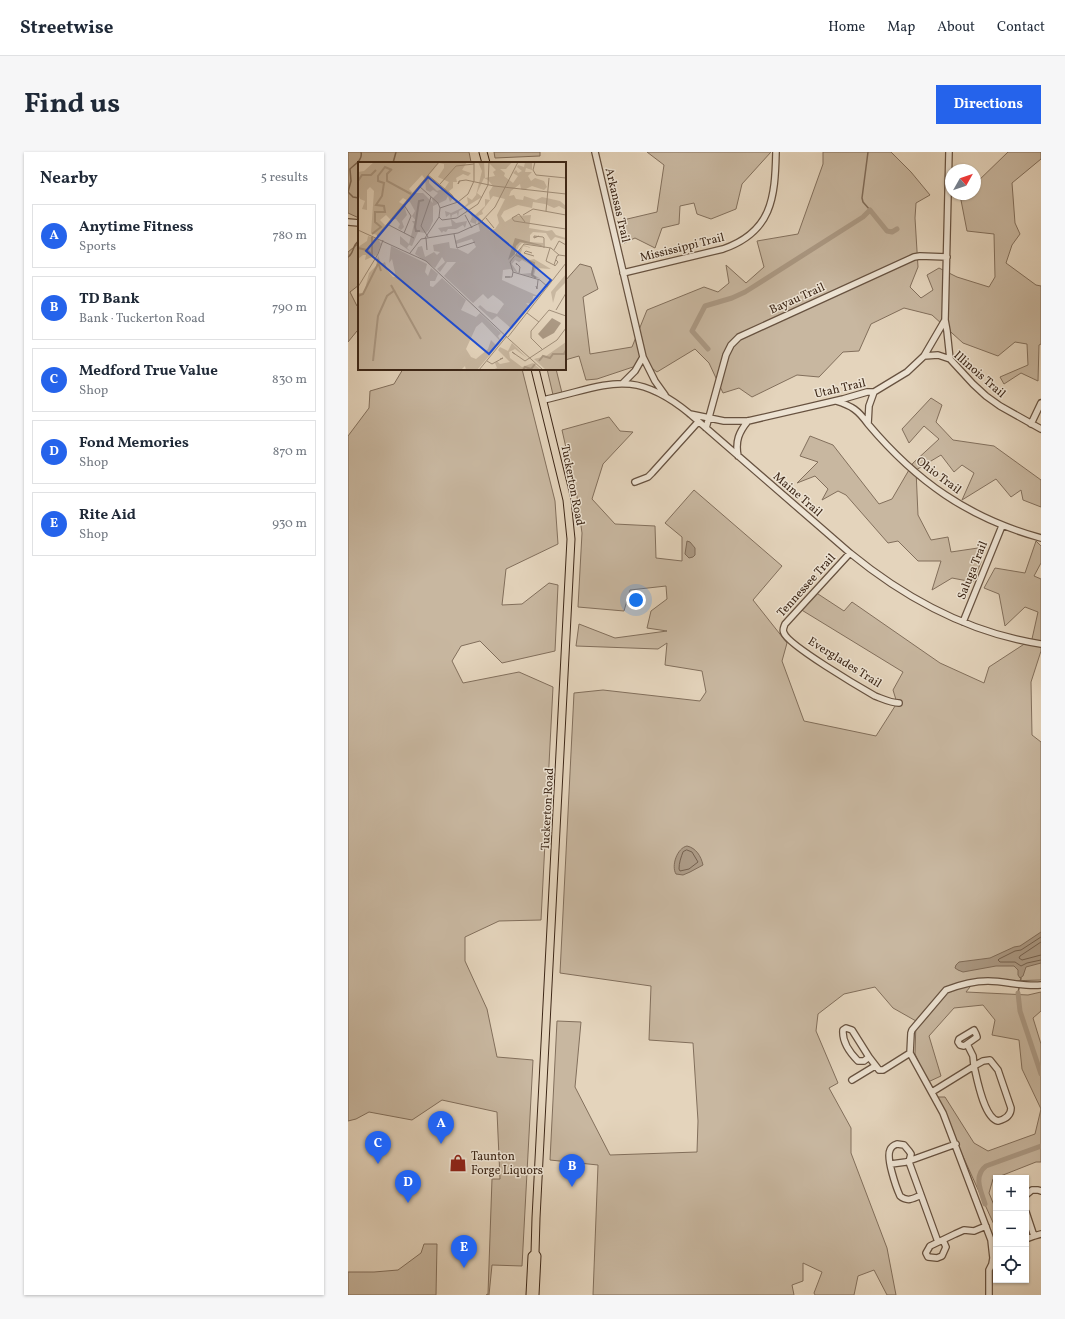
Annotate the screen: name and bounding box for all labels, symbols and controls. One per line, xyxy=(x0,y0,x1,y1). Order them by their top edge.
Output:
text: Streetwise xyxy=(20,15,113,41)
text: Home xyxy=(828,18,865,37)
text: Map xyxy=(887,18,915,37)
text: About xyxy=(937,18,975,37)
text: Contact xyxy=(997,18,1045,37)
text: Find us xyxy=(24,85,120,124)
button: Directions xyxy=(936,85,1041,124)
inset map xyxy=(358,162,566,370)
north arrow xyxy=(945,164,981,200)
street label: Arkansas Trail xyxy=(601,166,633,245)
text: Nearby xyxy=(40,167,98,190)
text: 5 results xyxy=(261,169,308,187)
text: Anytime Fitness xyxy=(79,217,194,238)
text: A xyxy=(49,227,59,245)
text: 780 m xyxy=(273,227,307,245)
street label: Mississippi Trail xyxy=(638,230,727,266)
text: Sports xyxy=(79,238,116,256)
street label: Bayau Trail xyxy=(767,279,828,318)
text: TD Bank xyxy=(79,289,140,310)
text: B xyxy=(50,299,58,317)
text: 790 m xyxy=(272,299,307,317)
text: Bank · Tuckerton Road xyxy=(79,310,205,328)
street label: Illinois Trail xyxy=(950,348,1009,402)
text: Medford True Value xyxy=(79,361,218,382)
text: C xyxy=(50,371,58,389)
text: 830 m xyxy=(272,371,307,389)
street label: Utah Trail xyxy=(813,375,868,403)
text: Shop xyxy=(79,382,108,400)
text: Fond Memories xyxy=(79,433,189,454)
text: D xyxy=(49,443,59,461)
text: 870 m xyxy=(273,443,307,461)
street label: Tuckerton Road xyxy=(556,443,588,527)
text: Shop xyxy=(79,454,108,472)
street label: Ohio Trail xyxy=(913,454,965,498)
street label: Maine Trail xyxy=(769,469,826,521)
text: Rite Aid xyxy=(79,505,136,526)
text: E xyxy=(50,515,58,533)
text: 930 m xyxy=(272,515,307,533)
text: Shop xyxy=(79,526,108,544)
street label: Saluga Trail xyxy=(954,538,992,602)
street label: Tennessee Trail xyxy=(774,550,840,621)
your location xyxy=(626,590,646,610)
street label: Everglades Trail xyxy=(805,634,885,692)
street label: Tuckerton Road xyxy=(538,767,558,851)
pin: A xyxy=(428,1111,454,1144)
pin: C xyxy=(365,1131,391,1164)
place label: Taunton Forge Liquors xyxy=(471,1149,543,1179)
shop icon: Taunton Forge Liquors xyxy=(448,1153,468,1173)
pin: B xyxy=(559,1154,585,1187)
pin: D xyxy=(395,1170,421,1203)
map controls xyxy=(993,1175,1029,1283)
button: + xyxy=(993,1175,1029,1211)
button: − xyxy=(993,1211,1029,1247)
pin: E xyxy=(451,1235,477,1268)
button: locate xyxy=(993,1247,1029,1283)

